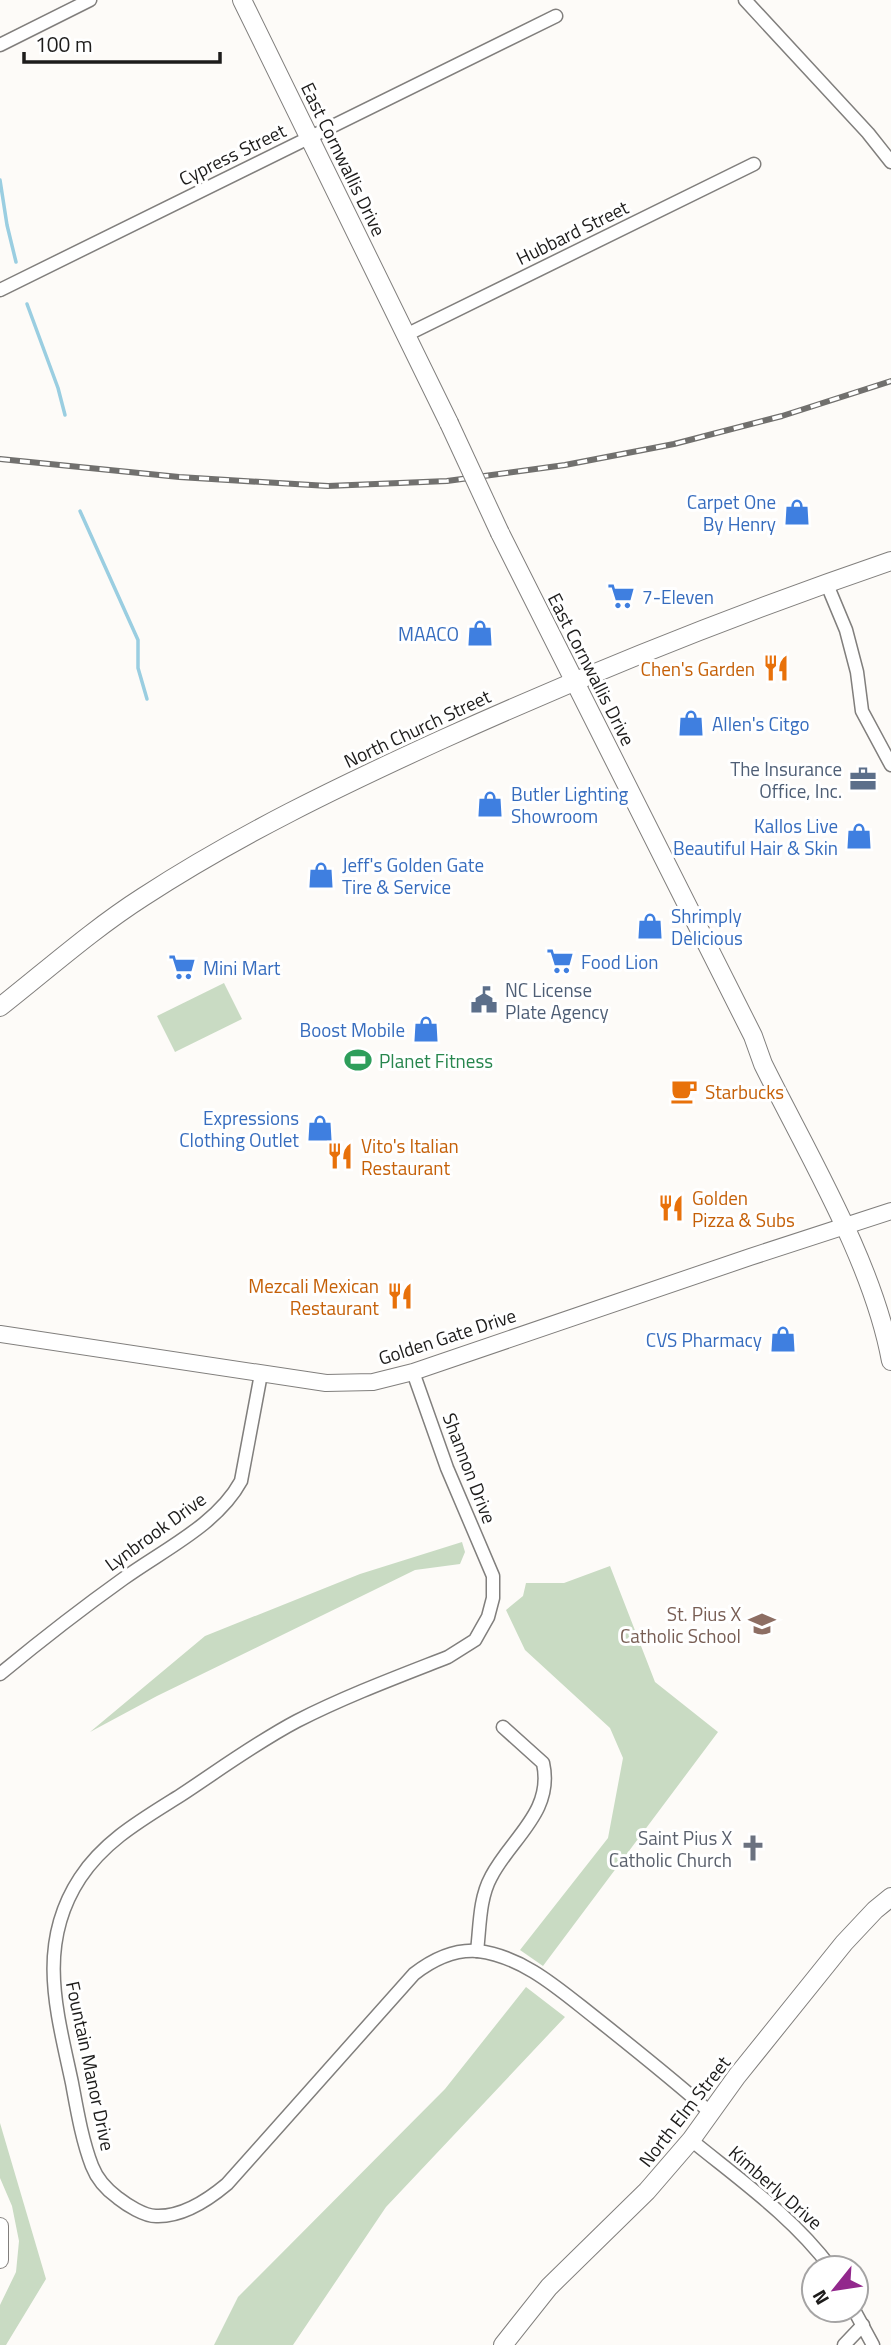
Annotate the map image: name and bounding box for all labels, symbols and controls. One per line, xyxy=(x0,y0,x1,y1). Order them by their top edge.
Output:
scale bar xyxy=(24,21,220,65)
text: 100 m xyxy=(35,28,92,60)
street label: East Cornwallis Drive xyxy=(294,77,394,241)
street label: Cypress Street xyxy=(173,115,291,192)
street label: Hubbard Street xyxy=(511,192,633,272)
place label: Carpet One By Henry xyxy=(687,487,776,538)
shop icon: Carpet One By Henry xyxy=(782,497,812,527)
supermarket icon: 7-Eleven xyxy=(606,581,636,611)
place label: 7-Eleven xyxy=(642,582,714,611)
street label: East Cornwallis Drive xyxy=(541,588,643,750)
shop icon: MAACO xyxy=(465,618,495,648)
place label: MAACO xyxy=(398,619,459,648)
restaurant icon: Chen's Garden xyxy=(761,653,791,683)
place label: Chen's Garden xyxy=(641,654,755,683)
street label: North Church Street xyxy=(339,681,496,775)
shop icon: Allen's Citgo xyxy=(676,708,706,738)
place label: Allen's Citgo xyxy=(712,709,810,738)
place label: The Insurance Office, Inc. xyxy=(730,754,842,805)
office icon: The Insurance Office, Inc. xyxy=(848,764,878,794)
place label: Butler Lighting Showroom xyxy=(511,779,628,830)
shop icon: Butler Lighting Showroom xyxy=(475,789,505,819)
place label: Kallos Live Beautiful Hair & Skin xyxy=(673,811,838,862)
shop icon: Kallos Live Beautiful Hair & Skin xyxy=(844,821,874,851)
place label: Jeff's Golden Gate Tire & Service xyxy=(342,850,484,901)
shop icon: Jeff's Golden Gate Tire & Service xyxy=(306,860,336,890)
place label: Shrimply Delicious xyxy=(671,901,743,952)
shop icon: Shrimply Delicious xyxy=(635,911,665,941)
supermarket icon: Food Lion xyxy=(545,946,575,976)
place label: Food Lion xyxy=(581,947,658,976)
supermarket icon: Mini Mart xyxy=(167,952,197,982)
place label: Mini Mart xyxy=(203,953,281,982)
place label: NC License Plate Agency xyxy=(505,975,609,1026)
public building icon: NC License Plate Agency xyxy=(469,985,499,1015)
shop icon: Boost Mobile xyxy=(411,1014,441,1044)
place label: Boost Mobile xyxy=(300,1015,405,1044)
sports icon: Planet Fitness xyxy=(343,1045,373,1075)
place label: Planet Fitness xyxy=(379,1046,493,1075)
cafe icon: Starbucks xyxy=(669,1076,699,1106)
place label: Starbucks xyxy=(705,1077,784,1106)
place label: Expressions Clothing Outlet xyxy=(179,1103,299,1154)
shop icon: Expressions Clothing Outlet xyxy=(305,1113,335,1143)
place label: Vito's Italian Restaurant xyxy=(361,1131,459,1182)
restaurant icon: Vito's Italian Restaurant xyxy=(325,1141,355,1171)
place label: Golden Pizza & Subs xyxy=(692,1183,795,1234)
restaurant icon: Golden Pizza & Subs xyxy=(656,1193,686,1223)
place label: Mezcali Mexican Restaurant xyxy=(248,1271,379,1322)
restaurant icon: Mezcali Mexican Restaurant xyxy=(385,1281,415,1311)
street label: Golden Gate Drive xyxy=(374,1300,520,1372)
shop icon: CVS Pharmacy xyxy=(768,1324,798,1354)
place label: CVS Pharmacy xyxy=(646,1325,762,1354)
street label: Shannon Drive xyxy=(436,1408,504,1528)
street label: Lynbrook Drive xyxy=(98,1484,212,1578)
place label: St. Pius X Catholic School xyxy=(620,1599,741,1650)
school or university icon: St. Pius X Catholic School xyxy=(747,1609,777,1639)
place label: Saint Pius X Catholic Church xyxy=(609,1823,732,1874)
church icon: Saint Pius X Catholic Church xyxy=(738,1833,768,1863)
street label: Fountain Manor Drive xyxy=(59,1979,123,2153)
street label: North Elm Street xyxy=(631,2049,737,2173)
street label: Kimberly Drive xyxy=(723,2138,829,2236)
north arrow xyxy=(800,2254,870,2324)
text: N xyxy=(804,2285,836,2311)

